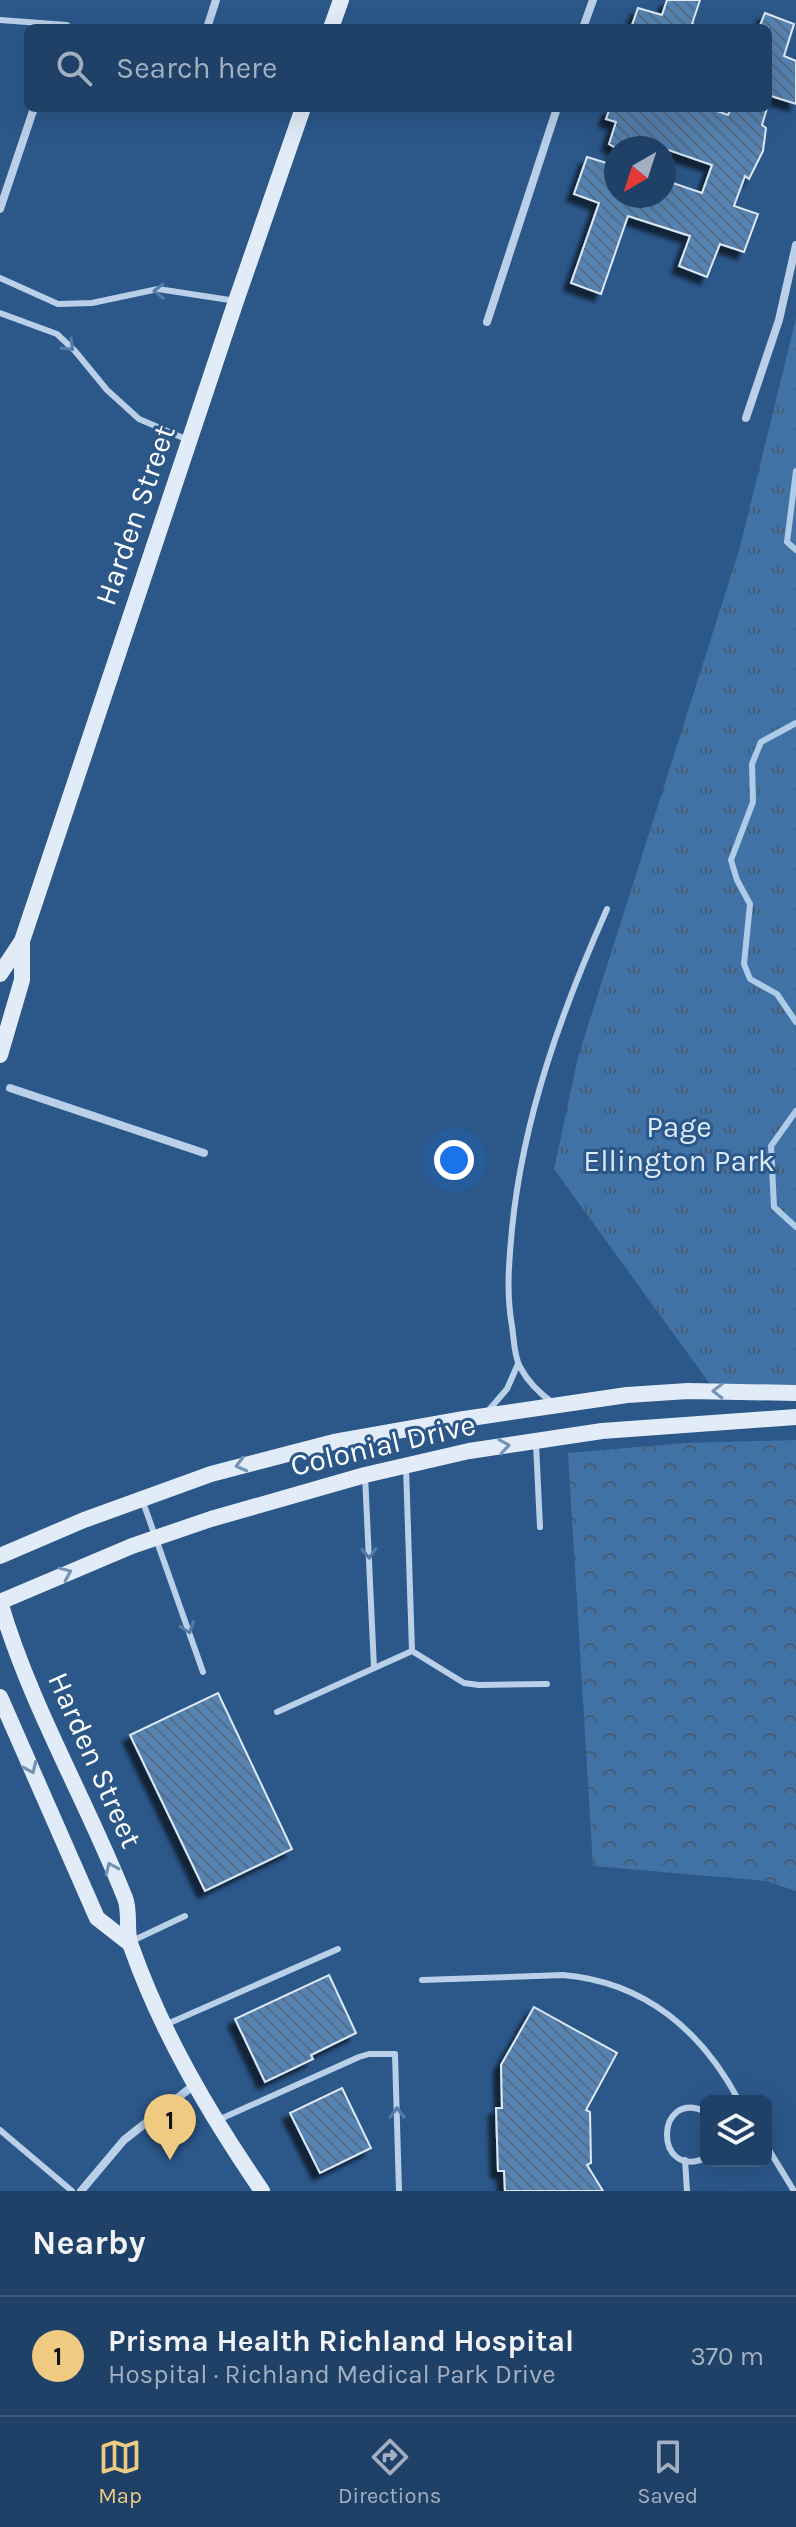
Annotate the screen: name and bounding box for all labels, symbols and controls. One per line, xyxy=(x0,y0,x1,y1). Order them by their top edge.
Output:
search box xyxy=(24,24,772,112)
icon: search xyxy=(52,46,96,90)
text: Search here xyxy=(116,50,277,86)
north arrow xyxy=(604,136,676,208)
one-way arrow xyxy=(152,283,165,300)
one-way arrow xyxy=(60,337,74,351)
street label: Harden Street xyxy=(87,420,183,610)
park label: Page Ellington Park xyxy=(583,1109,775,1179)
your location xyxy=(434,1140,474,1180)
one-way arrow xyxy=(711,1383,724,1400)
street label: Colonial Drive xyxy=(287,1406,479,1484)
one-way arrow xyxy=(497,1438,511,1455)
one-way arrow xyxy=(234,1456,248,1473)
one-way arrow xyxy=(360,1547,377,1560)
one-way arrow xyxy=(57,1567,72,1583)
one-way arrow xyxy=(178,1620,194,1634)
street label: Harden Street xyxy=(40,1667,150,1853)
one-way arrow xyxy=(22,1760,38,1774)
one-way arrow xyxy=(105,1862,121,1876)
pin: 1 xyxy=(144,2094,196,2160)
map controls xyxy=(700,2095,772,2167)
button: layers xyxy=(700,2095,772,2167)
one-way arrow xyxy=(388,2106,406,2119)
text: Nearby xyxy=(32,2223,146,2263)
text: Prisma Health Richland Hospital xyxy=(108,2323,574,2359)
text: 1 xyxy=(53,2341,63,2372)
text: 370 m xyxy=(691,2341,764,2372)
text: Hospital · Richland Medical Park Drive xyxy=(108,2359,556,2390)
tab: Map xyxy=(98,2435,142,2509)
tab: Directions xyxy=(338,2435,441,2509)
tab: Saved xyxy=(637,2435,698,2509)

